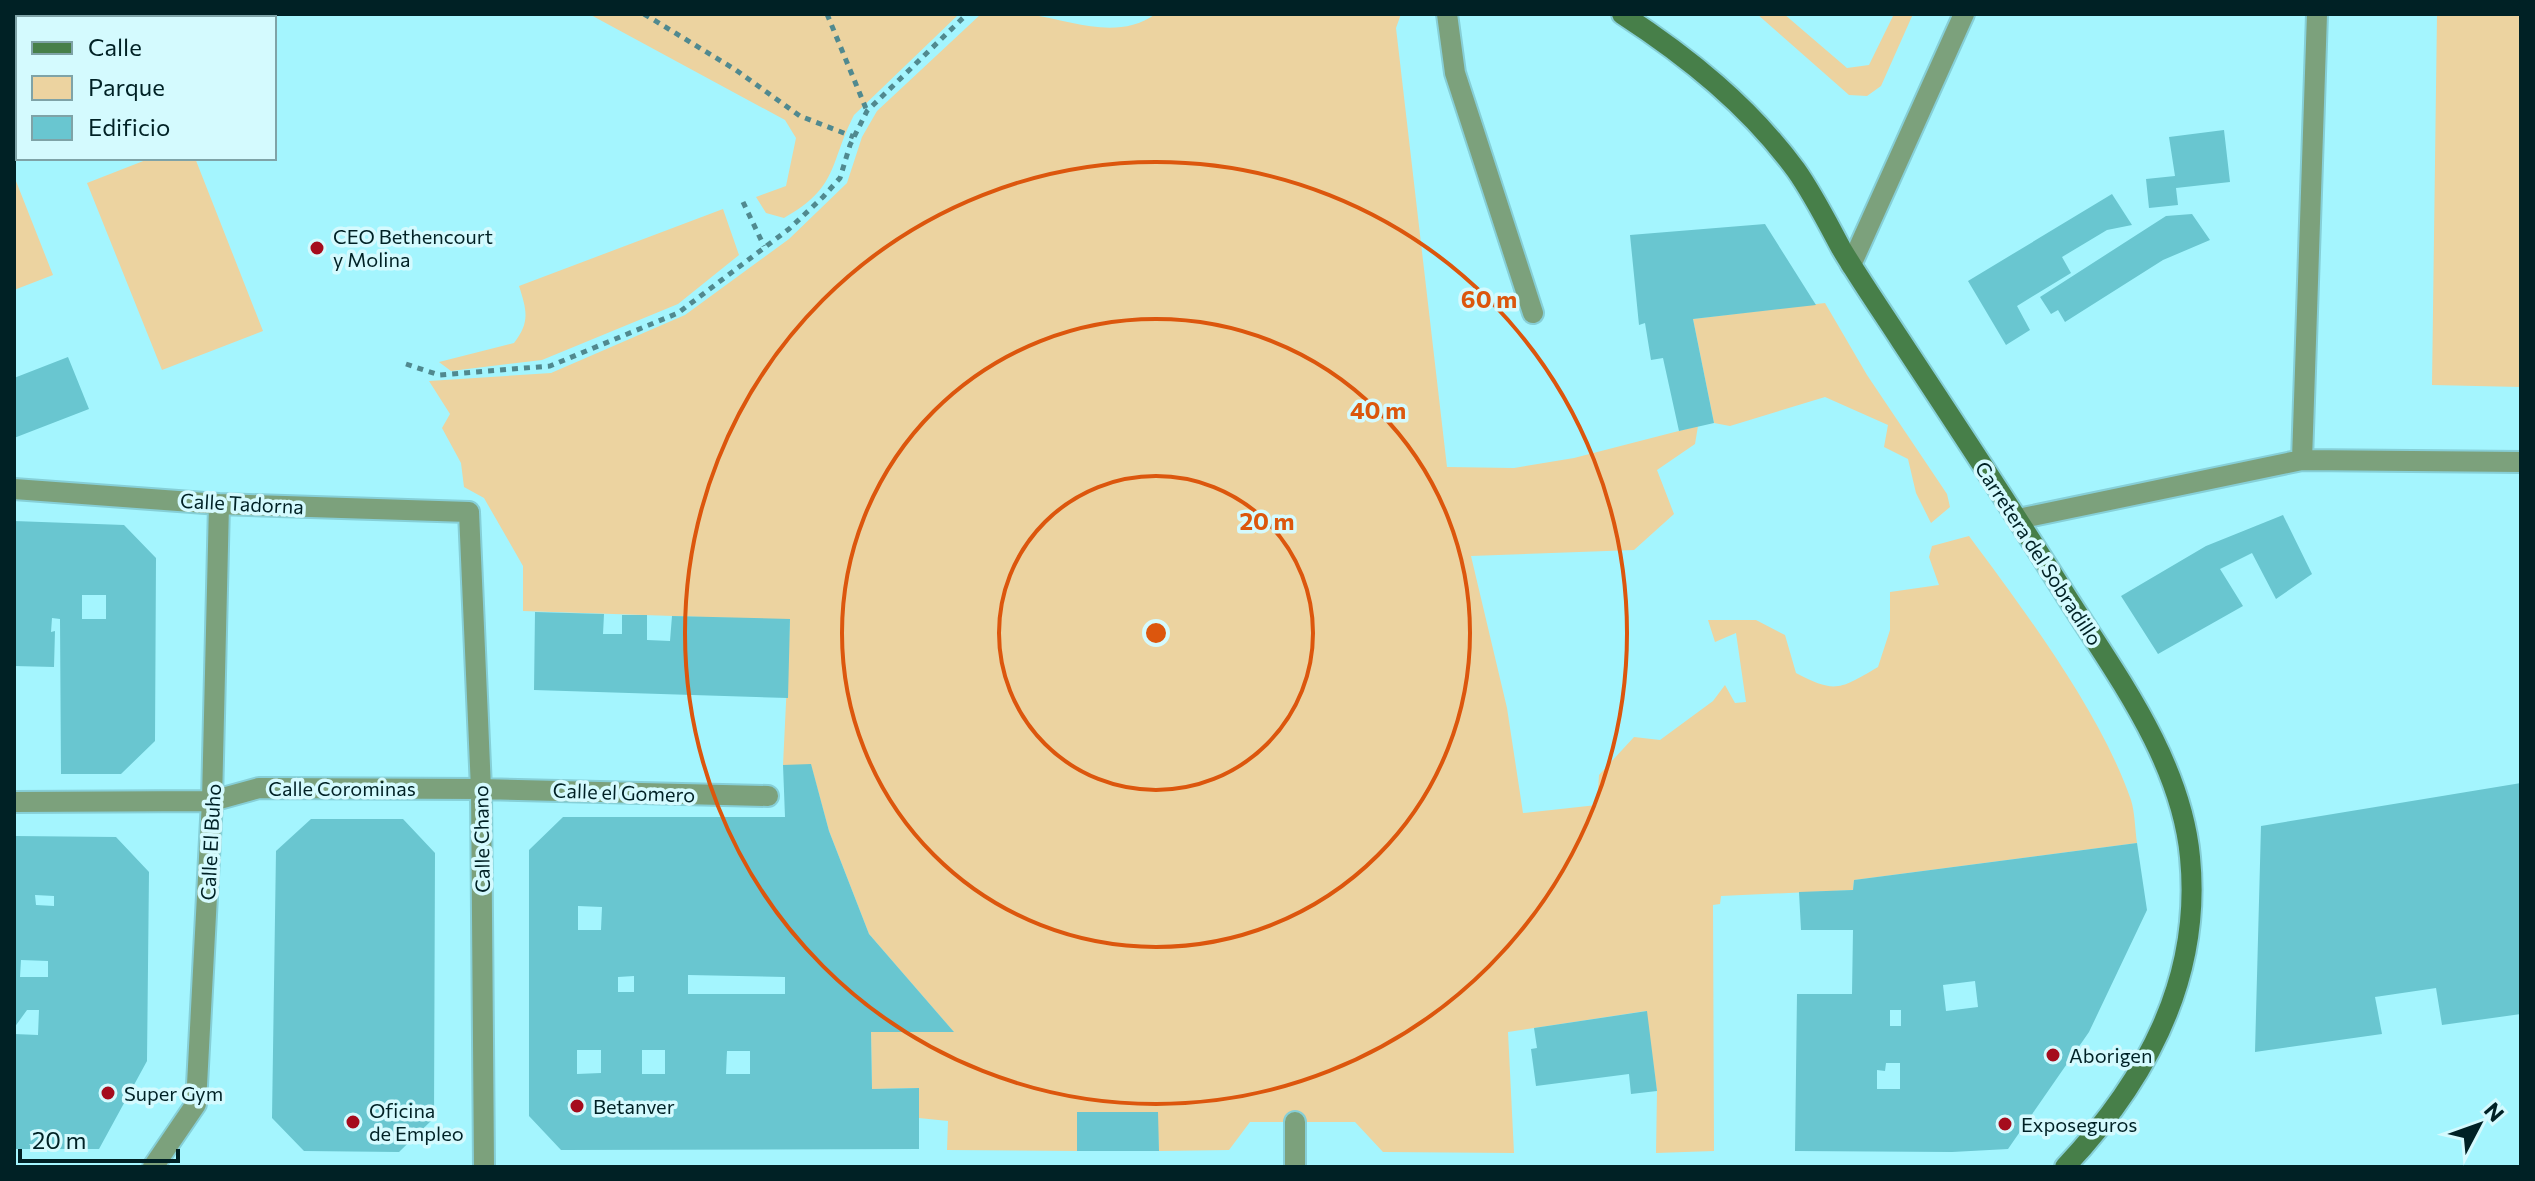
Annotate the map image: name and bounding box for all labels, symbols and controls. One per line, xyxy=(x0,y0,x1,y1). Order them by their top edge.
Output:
legend xyxy=(16,16,276,160)
text: Calle xyxy=(88,32,142,61)
text: Parque xyxy=(88,72,165,101)
text: Edificio xyxy=(88,112,170,141)
place label: CEO Bethencourt y Molina xyxy=(333,224,493,271)
marker: CEO Bethencourt y Molina xyxy=(308,239,326,257)
text: 60 m xyxy=(1461,284,1517,313)
text: 40 m xyxy=(1350,395,1406,424)
street label: Carretera del Sobradillo xyxy=(1971,457,2107,649)
street label: Calle Tadorna xyxy=(180,488,304,518)
text: 20 m xyxy=(1240,506,1294,535)
centre of rings xyxy=(1142,619,1170,647)
street label: Calle Corominas xyxy=(268,776,416,800)
street label: Calle el Gomero xyxy=(552,778,696,806)
street label: Calle El Buho xyxy=(195,783,225,901)
street label: Calle Chano xyxy=(468,785,494,893)
place label: Aborigen xyxy=(2069,1043,2152,1067)
marker: Aborigen xyxy=(2044,1046,2062,1064)
place label: Super Gym xyxy=(124,1081,223,1105)
marker: Super Gym xyxy=(99,1084,117,1102)
north arrow xyxy=(2439,1085,2519,1165)
place label: Betanver xyxy=(593,1094,675,1118)
text: N xyxy=(2479,1096,2510,1127)
marker: Betanver xyxy=(568,1097,586,1115)
place label: Oficina de Empleo xyxy=(369,1098,464,1145)
place label: Exposeguros xyxy=(2021,1112,2137,1136)
scale bar xyxy=(20,1113,178,1163)
marker: Oficina de Empleo xyxy=(344,1113,362,1131)
marker: Exposeguros xyxy=(1996,1115,2014,1133)
text: 20 m xyxy=(32,1125,86,1154)

